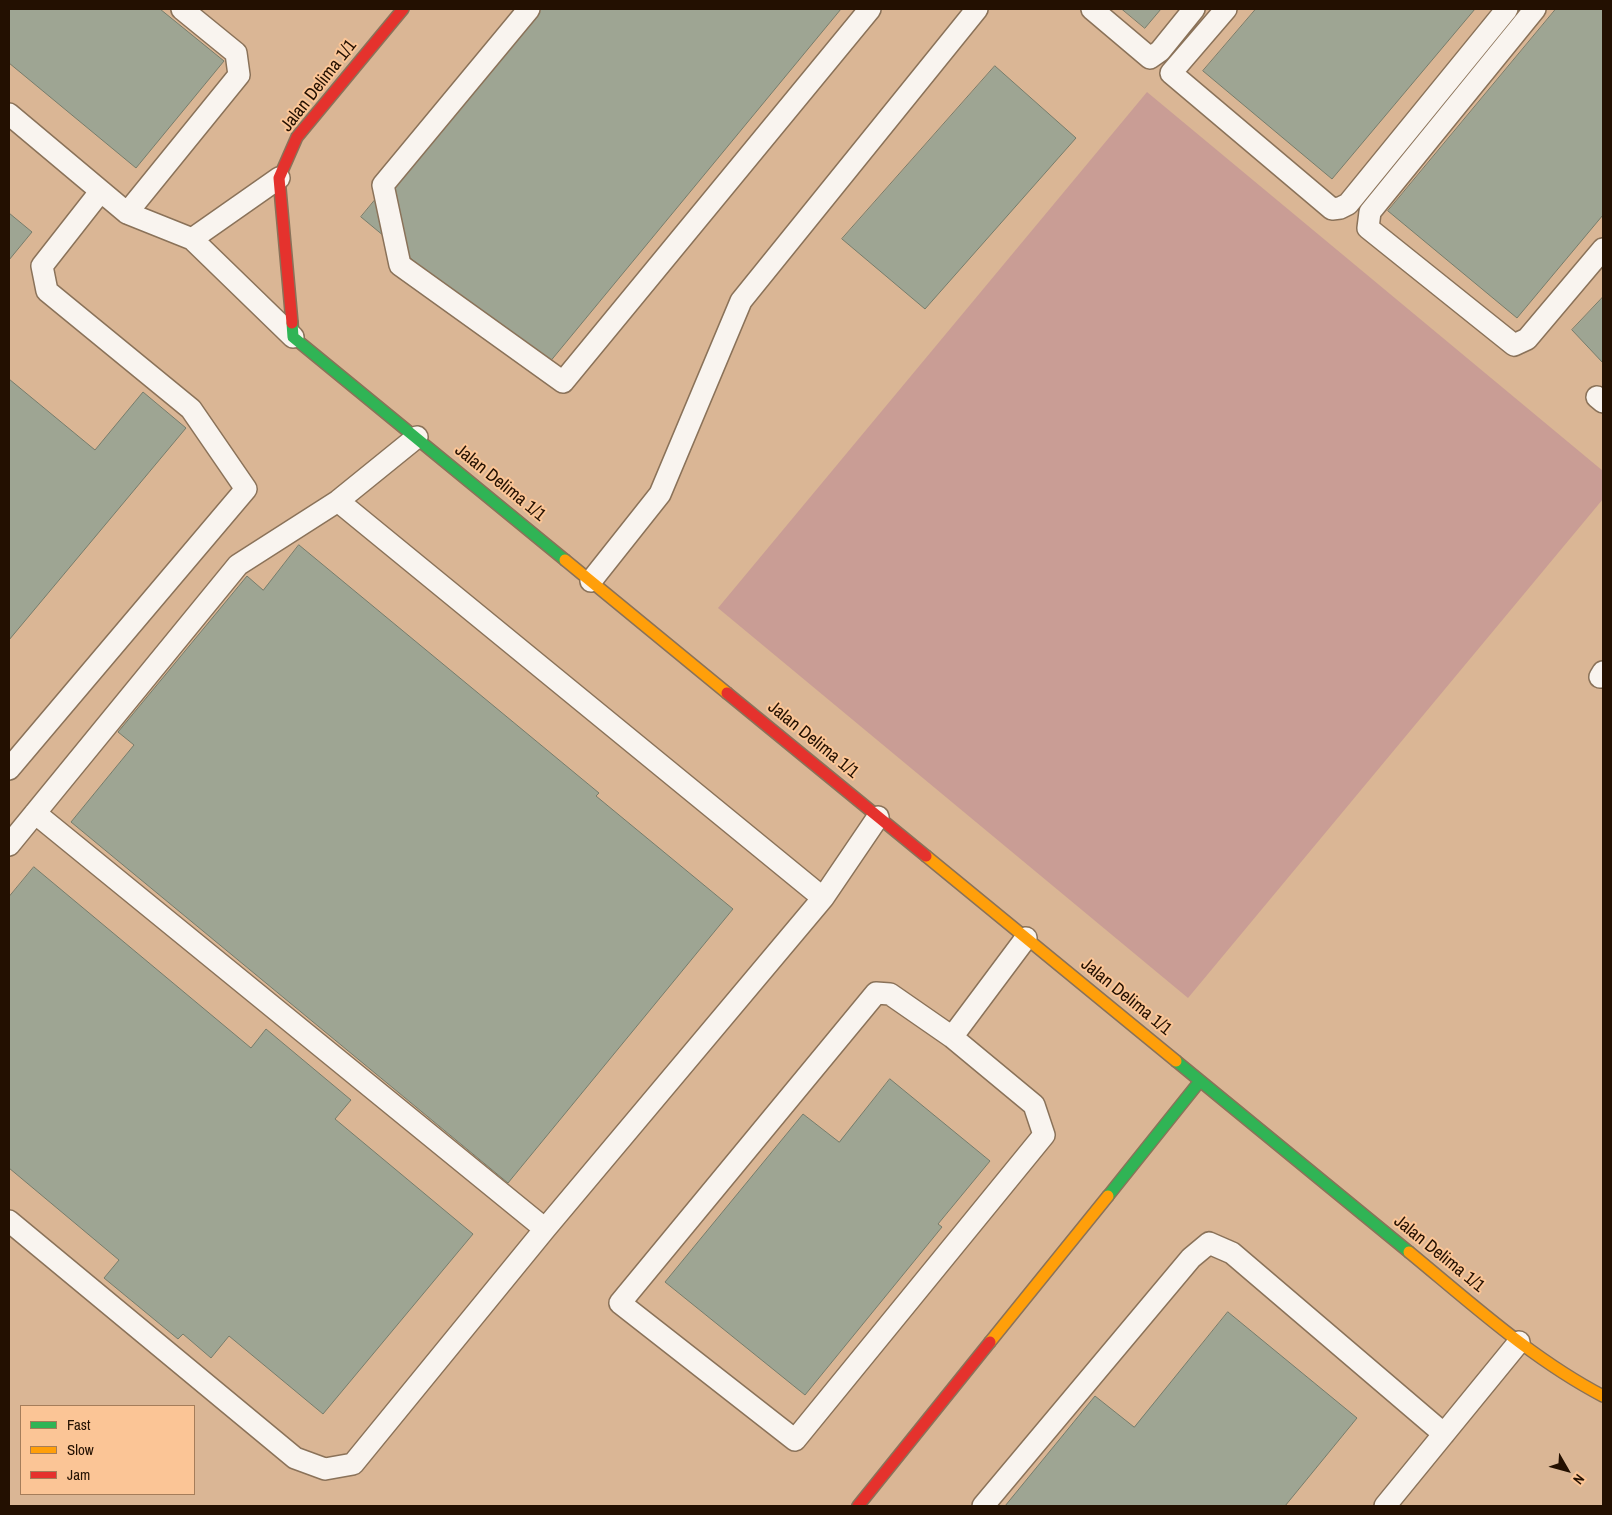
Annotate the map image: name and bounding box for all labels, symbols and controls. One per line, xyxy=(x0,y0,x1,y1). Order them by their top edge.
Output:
street label: Jalan Delima 1/1 xyxy=(276,36,362,136)
street label: Jalan Delima 1/1 xyxy=(450,440,550,526)
street label: Jalan Delima 1/1 xyxy=(763,697,863,783)
street label: Jalan Delima 1/1 xyxy=(1076,954,1176,1040)
street label: Jalan Delima 1/1 xyxy=(1389,1211,1489,1297)
legend xyxy=(20,1405,195,1495)
text: Fast xyxy=(67,1414,90,1435)
text: Slow xyxy=(67,1439,94,1460)
north arrow xyxy=(1542,1445,1592,1495)
text: Jam xyxy=(67,1464,90,1485)
text: N xyxy=(1569,1470,1588,1488)

